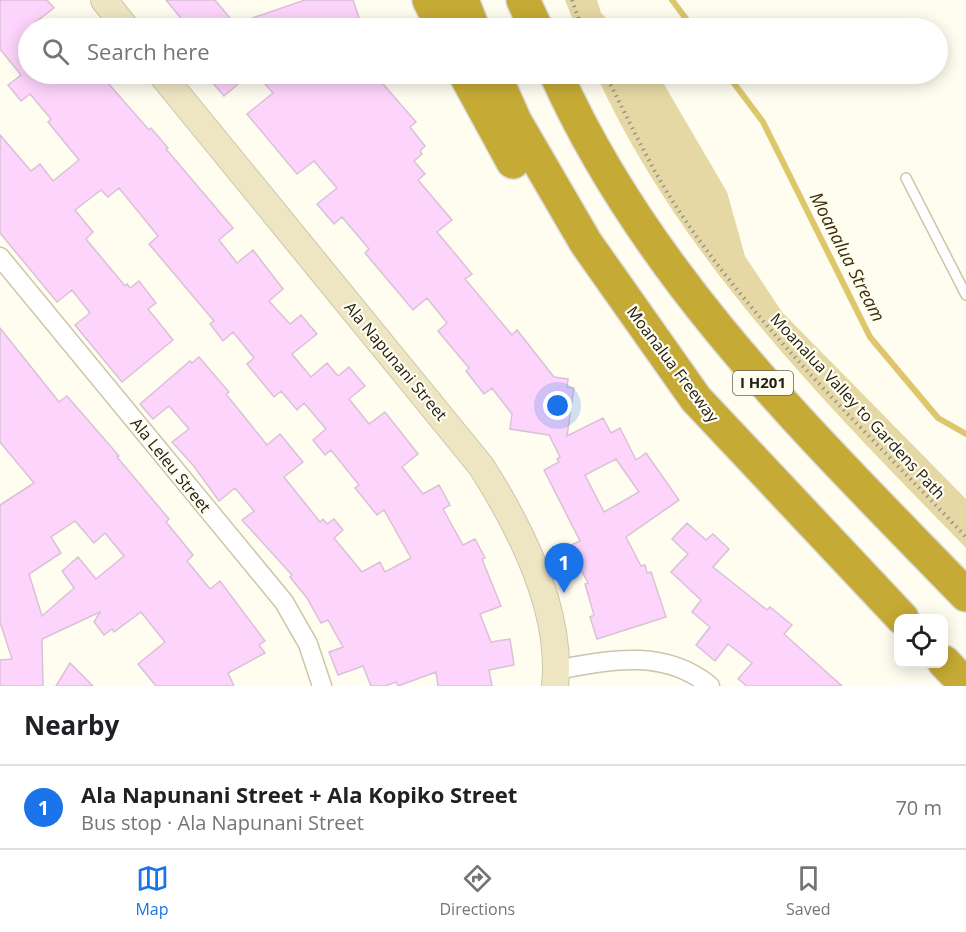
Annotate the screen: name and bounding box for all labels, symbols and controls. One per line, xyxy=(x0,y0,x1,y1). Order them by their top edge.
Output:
search box xyxy=(18,18,948,84)
icon: search xyxy=(39,35,72,68)
text: Search here xyxy=(87,36,210,66)
water label: Moanalua Stream xyxy=(805,188,891,326)
street label: Ala Napunani Street xyxy=(340,297,453,425)
street label: Moanalua Freeway xyxy=(622,301,725,428)
street label: Moanalua Valley to Gardens Path xyxy=(766,308,950,504)
road number: I H201 xyxy=(733,371,793,395)
your location xyxy=(543,391,572,420)
street label: Ala Leleu Street xyxy=(126,413,216,517)
pin: 1 xyxy=(544,544,584,593)
map controls xyxy=(894,614,948,668)
button: locate xyxy=(894,614,948,668)
text: Nearby xyxy=(24,707,119,743)
text: Ala Napunani Street + Ala Kopiko Street xyxy=(81,779,517,809)
text: 1 xyxy=(38,794,49,821)
text: 70 m xyxy=(895,794,942,821)
text: Bus stop · Ala Napunani Street xyxy=(81,809,364,836)
tab: Map xyxy=(135,862,169,920)
tab: Directions xyxy=(439,862,515,920)
tab: Saved xyxy=(786,862,831,920)

